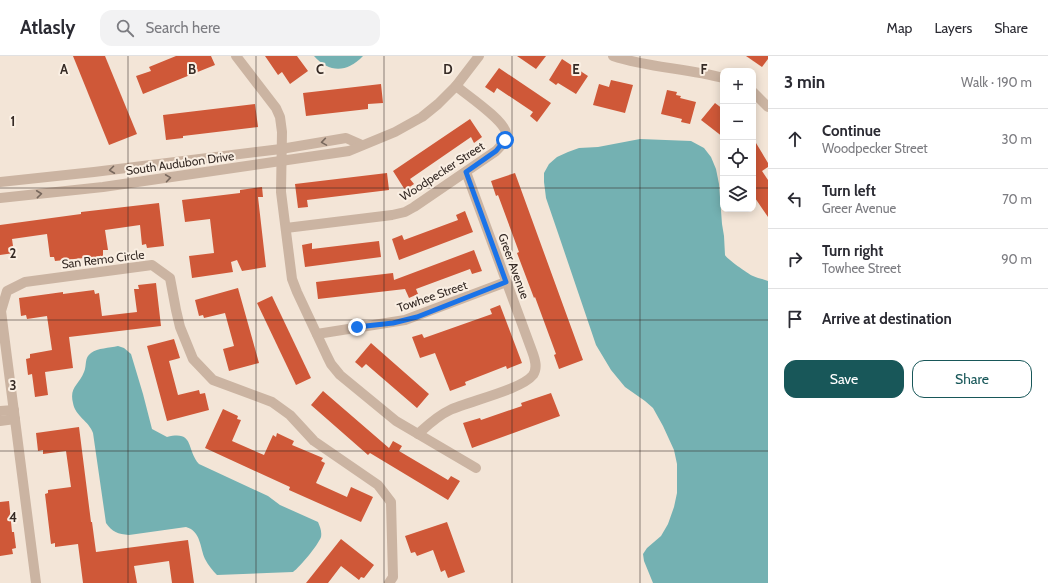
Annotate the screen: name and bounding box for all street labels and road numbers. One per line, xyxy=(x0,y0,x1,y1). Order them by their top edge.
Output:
street label: Woodpecker Street xyxy=(397,138,487,204)
street label: South Audubon Drive xyxy=(125,148,235,178)
street label: Greer Avenue xyxy=(495,231,533,301)
street label: San Remo Circle xyxy=(61,246,145,272)
street label: Towhee Street xyxy=(395,277,469,315)

